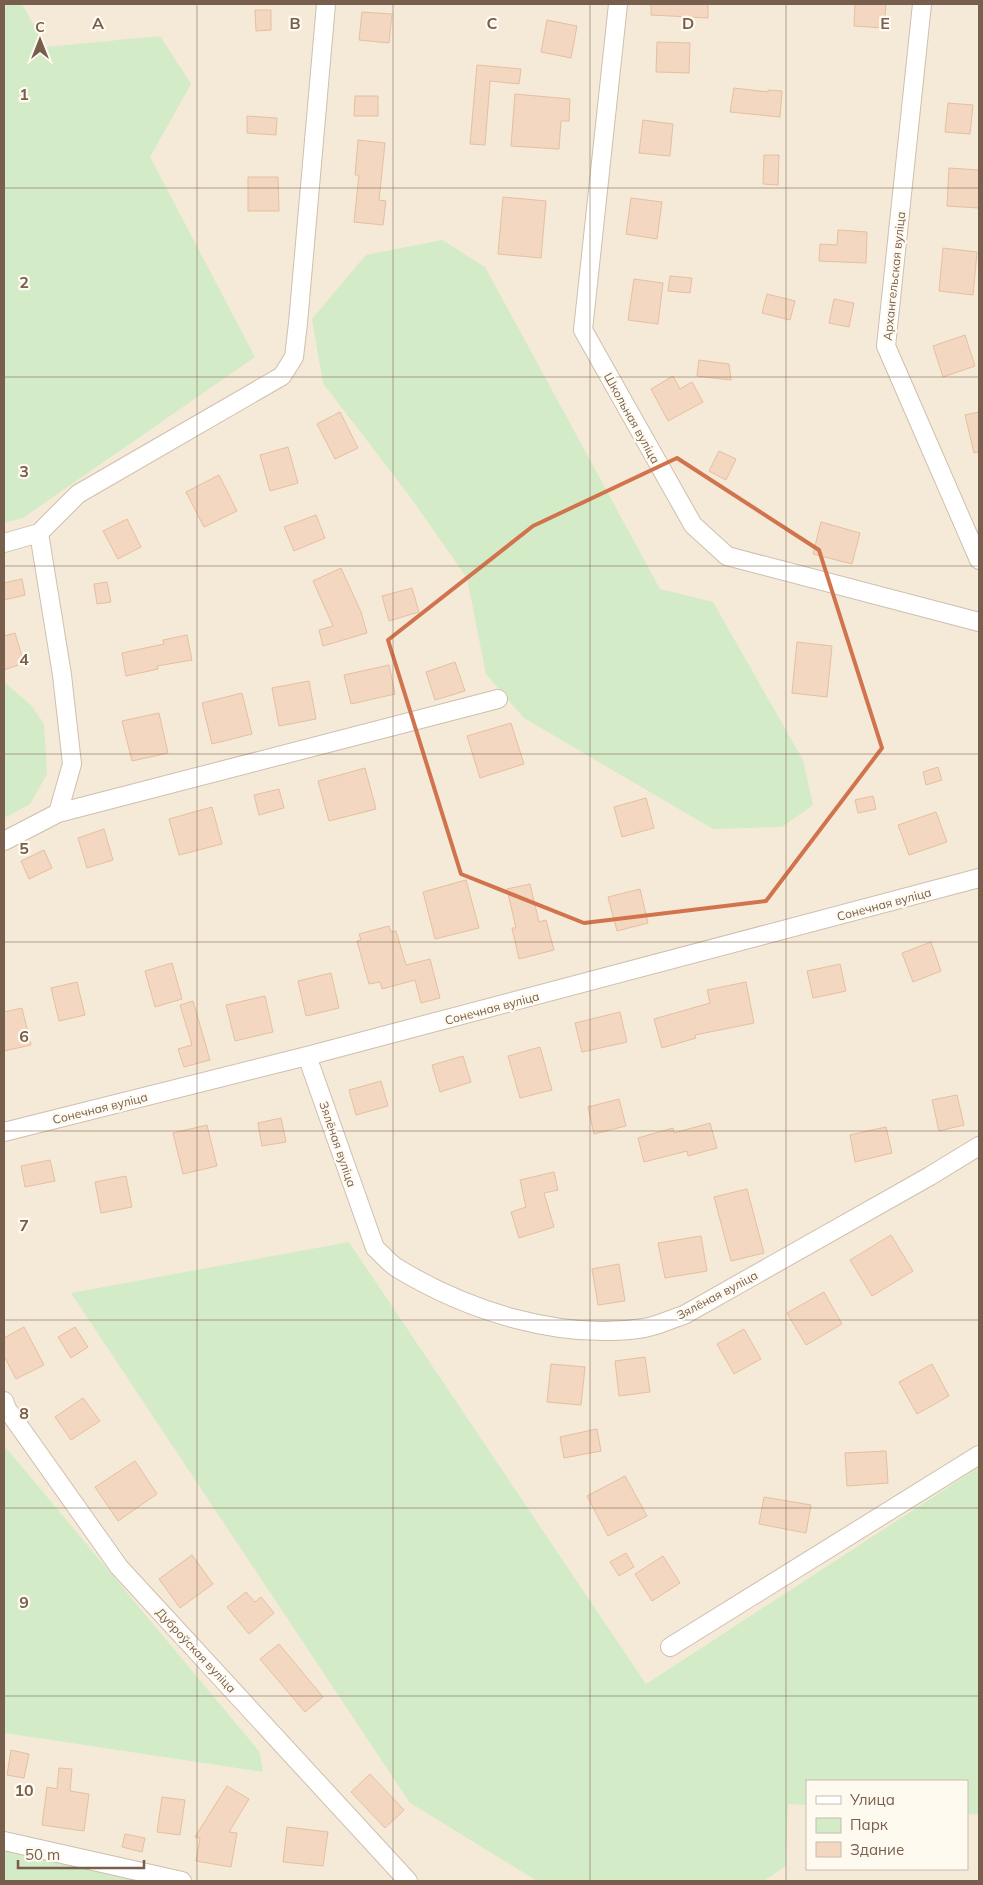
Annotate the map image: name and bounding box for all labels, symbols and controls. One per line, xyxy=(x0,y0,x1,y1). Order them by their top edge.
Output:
text: A xyxy=(92,13,104,33)
text: B xyxy=(289,13,301,33)
text: C xyxy=(487,13,498,33)
text: D xyxy=(682,13,694,33)
text: E xyxy=(880,13,890,33)
north arrow xyxy=(15,15,65,65)
text: С xyxy=(35,18,45,36)
text: 1 xyxy=(19,84,29,104)
street label: Архангельская вуліца xyxy=(880,211,908,341)
text: 2 xyxy=(19,272,29,292)
street label: Школьная вуліца xyxy=(601,370,663,466)
text: 3 xyxy=(19,461,29,481)
text: 4 xyxy=(19,649,29,669)
text: 5 xyxy=(19,838,29,858)
street label: Сонечная вуліца xyxy=(835,884,933,924)
street label: Сонечная вуліца xyxy=(443,988,541,1028)
text: 6 xyxy=(19,1026,29,1046)
street label: Сонечная вуліца xyxy=(51,1089,149,1127)
street label: Зялёная вуліца xyxy=(316,1099,360,1189)
text: 7 xyxy=(19,1215,29,1235)
street label: Зялёная вуліца xyxy=(674,1267,760,1323)
text: 8 xyxy=(19,1403,29,1423)
text: 9 xyxy=(19,1592,29,1612)
street label: Дуброўская вуліца xyxy=(153,1604,239,1696)
text: 10 xyxy=(14,1780,34,1800)
legend xyxy=(806,1780,968,1870)
text: Улица xyxy=(849,1790,895,1809)
text: Парк xyxy=(850,1815,889,1834)
scale bar xyxy=(18,1838,144,1870)
text: Здание xyxy=(850,1840,904,1859)
text: 50 m xyxy=(25,1845,60,1864)

